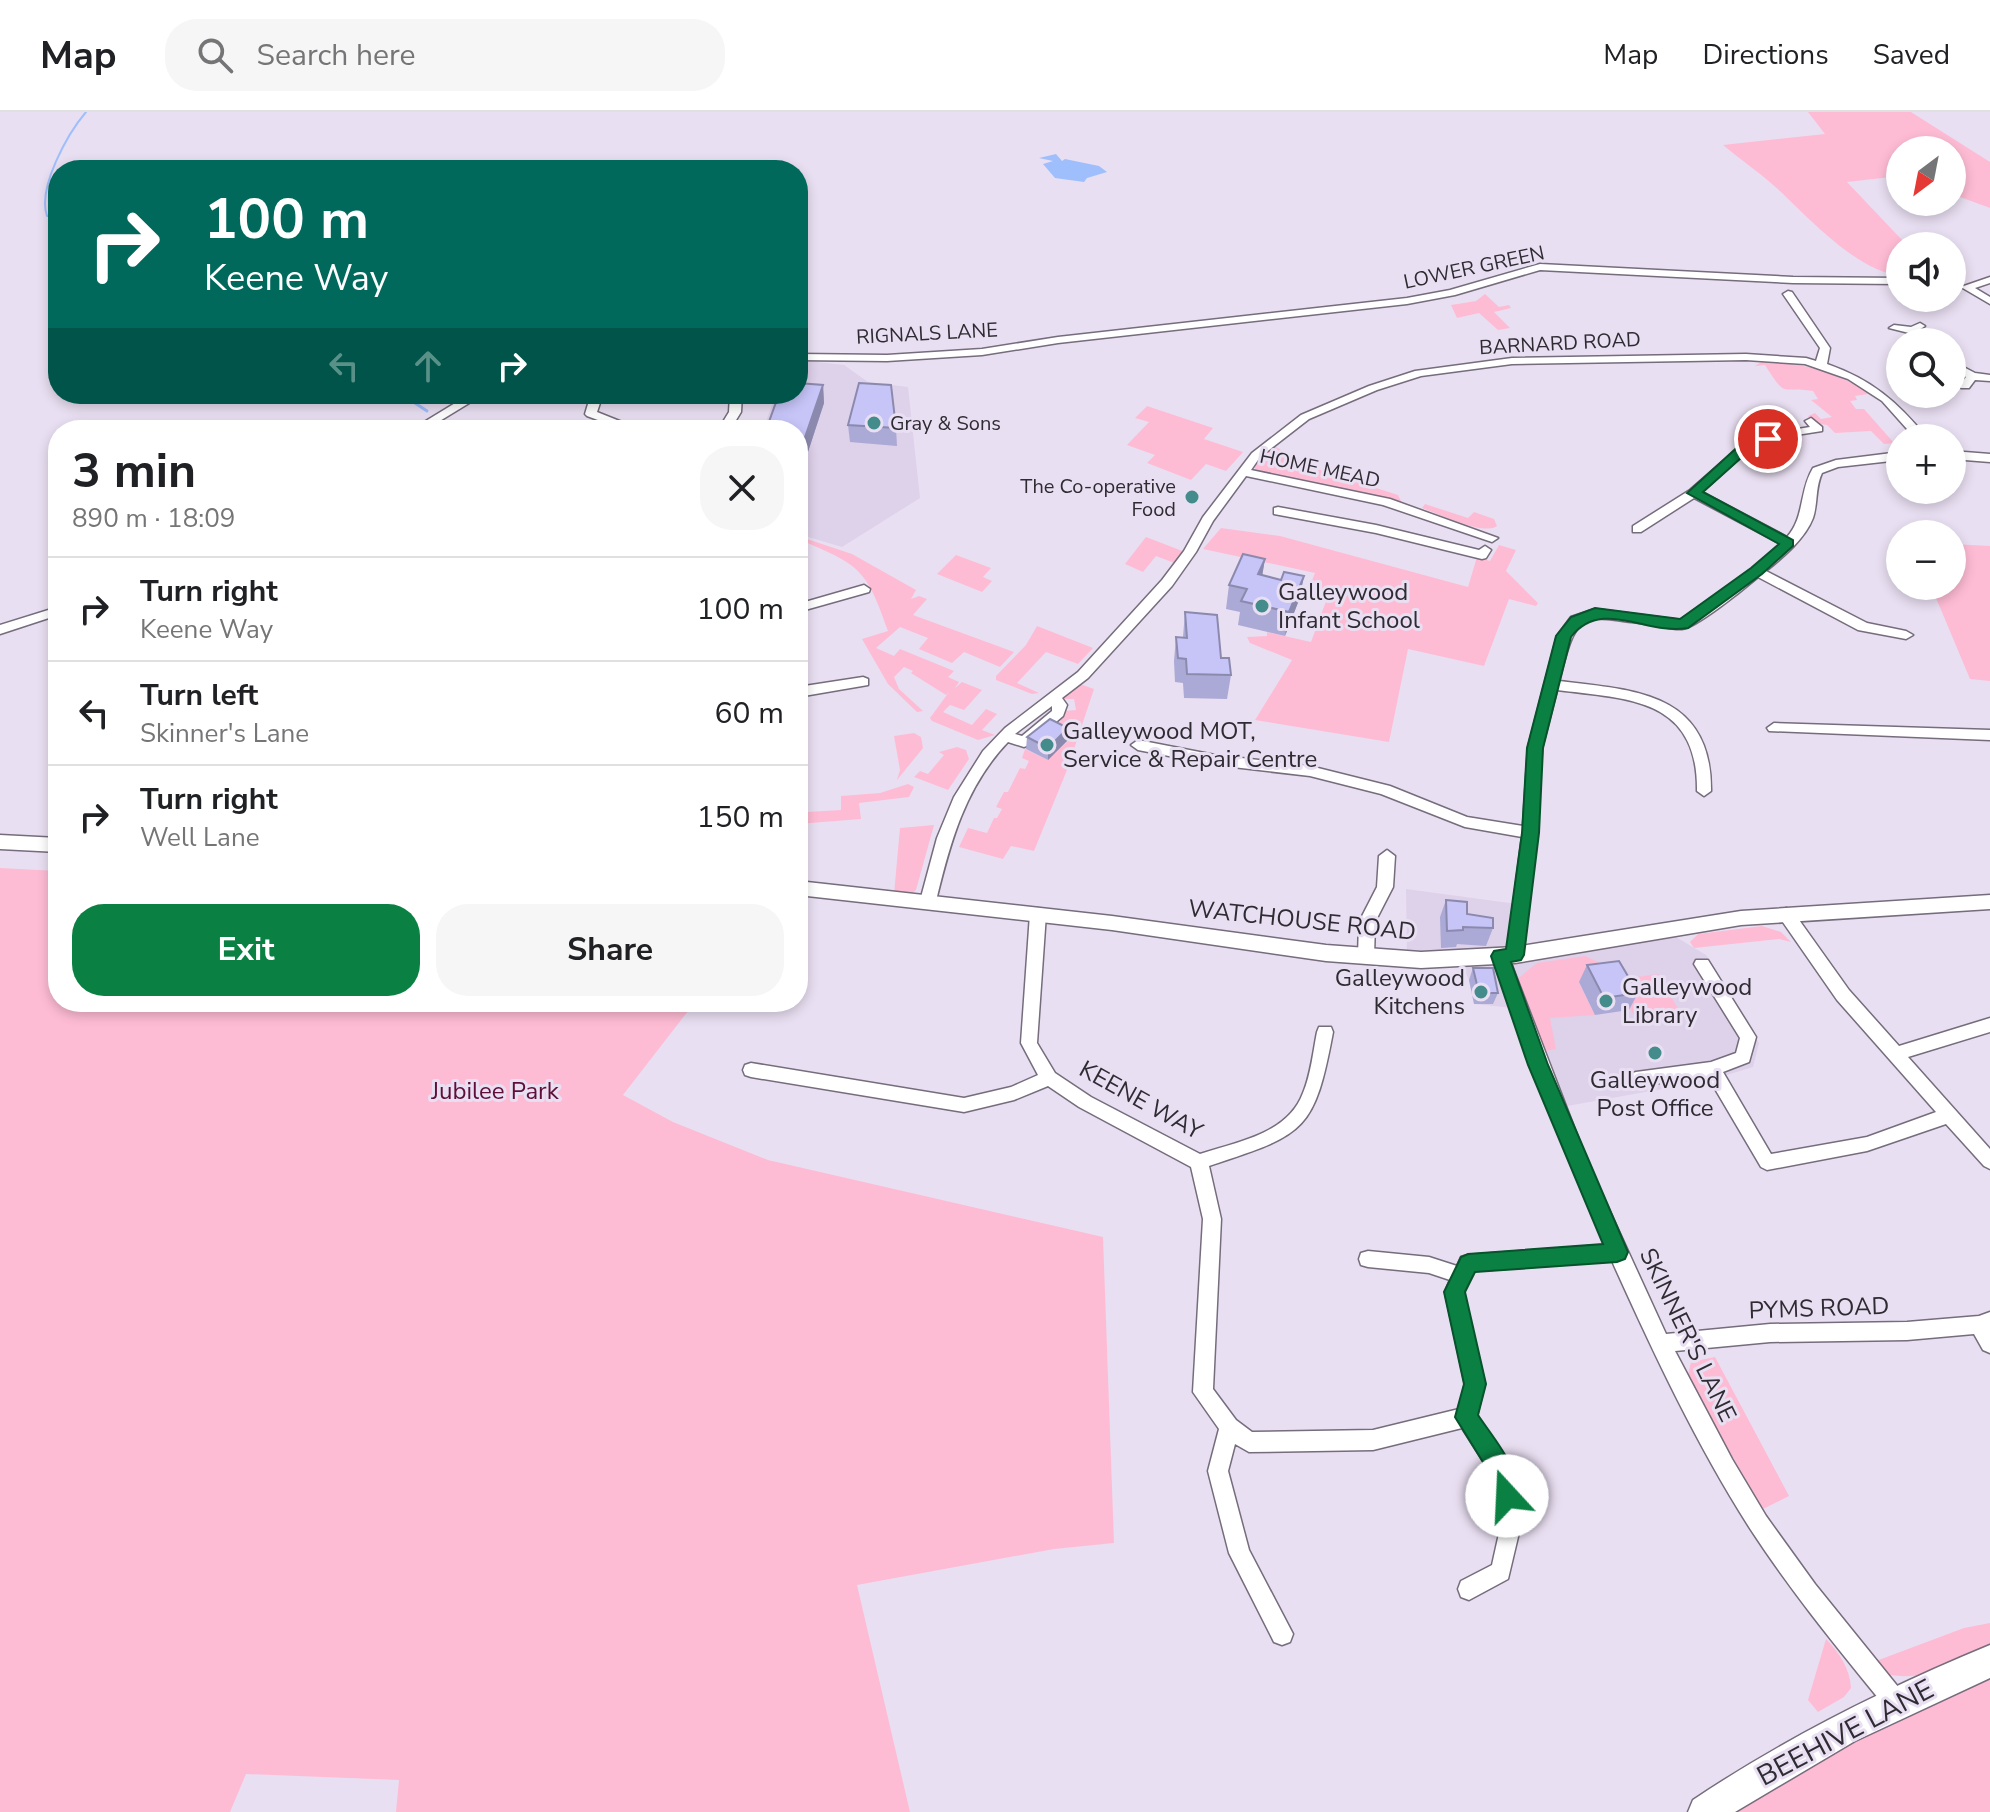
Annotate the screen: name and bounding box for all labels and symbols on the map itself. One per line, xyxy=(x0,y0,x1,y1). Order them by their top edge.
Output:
north arrow xyxy=(1886,136,1966,216)
street label: LOWER GREEN xyxy=(1401,239,1547,296)
street label: RIGNALS LANE xyxy=(855,316,999,351)
street label: BARNARD ROAD xyxy=(1478,326,1642,361)
pin xyxy=(1734,405,1802,473)
place label: Gray & Sons xyxy=(890,410,1001,437)
marker: Gray & Sons xyxy=(865,414,883,432)
street label: HOME MEAD xyxy=(1257,443,1383,494)
place label: The Co-operative Food xyxy=(1020,473,1176,523)
marker: The Co-operative Food xyxy=(1183,488,1201,506)
place label: Galleywood Infant School xyxy=(1278,576,1420,636)
marker: Galleywood Infant School xyxy=(1253,597,1271,615)
place label: Galleywood MOT, Service & Repair Centre xyxy=(1063,715,1317,775)
marker: Galleywood MOT, Service & Repair Centre xyxy=(1038,736,1056,754)
street label: WATCHOUSE ROAD xyxy=(1187,892,1417,948)
place label: Galleywood Kitchens xyxy=(1335,962,1465,1022)
place label: Galleywood Library xyxy=(1622,971,1752,1031)
marker: Galleywood Kitchens xyxy=(1472,983,1490,1001)
marker: Galleywood Library xyxy=(1597,992,1615,1010)
marker: Galleywood Post Office xyxy=(1646,1044,1664,1062)
street label: KEENE WAY xyxy=(1074,1053,1209,1147)
place label: Galleywood Post Office xyxy=(1590,1064,1720,1124)
park label: Jubilee Park xyxy=(430,1075,560,1107)
street label: SKINNER'S LANE xyxy=(1632,1243,1744,1427)
street label: PYMS ROAD xyxy=(1748,1290,1890,1326)
position arrow xyxy=(1465,1454,1549,1538)
street label: BEEHIVE LANE xyxy=(1750,1670,1940,1795)

